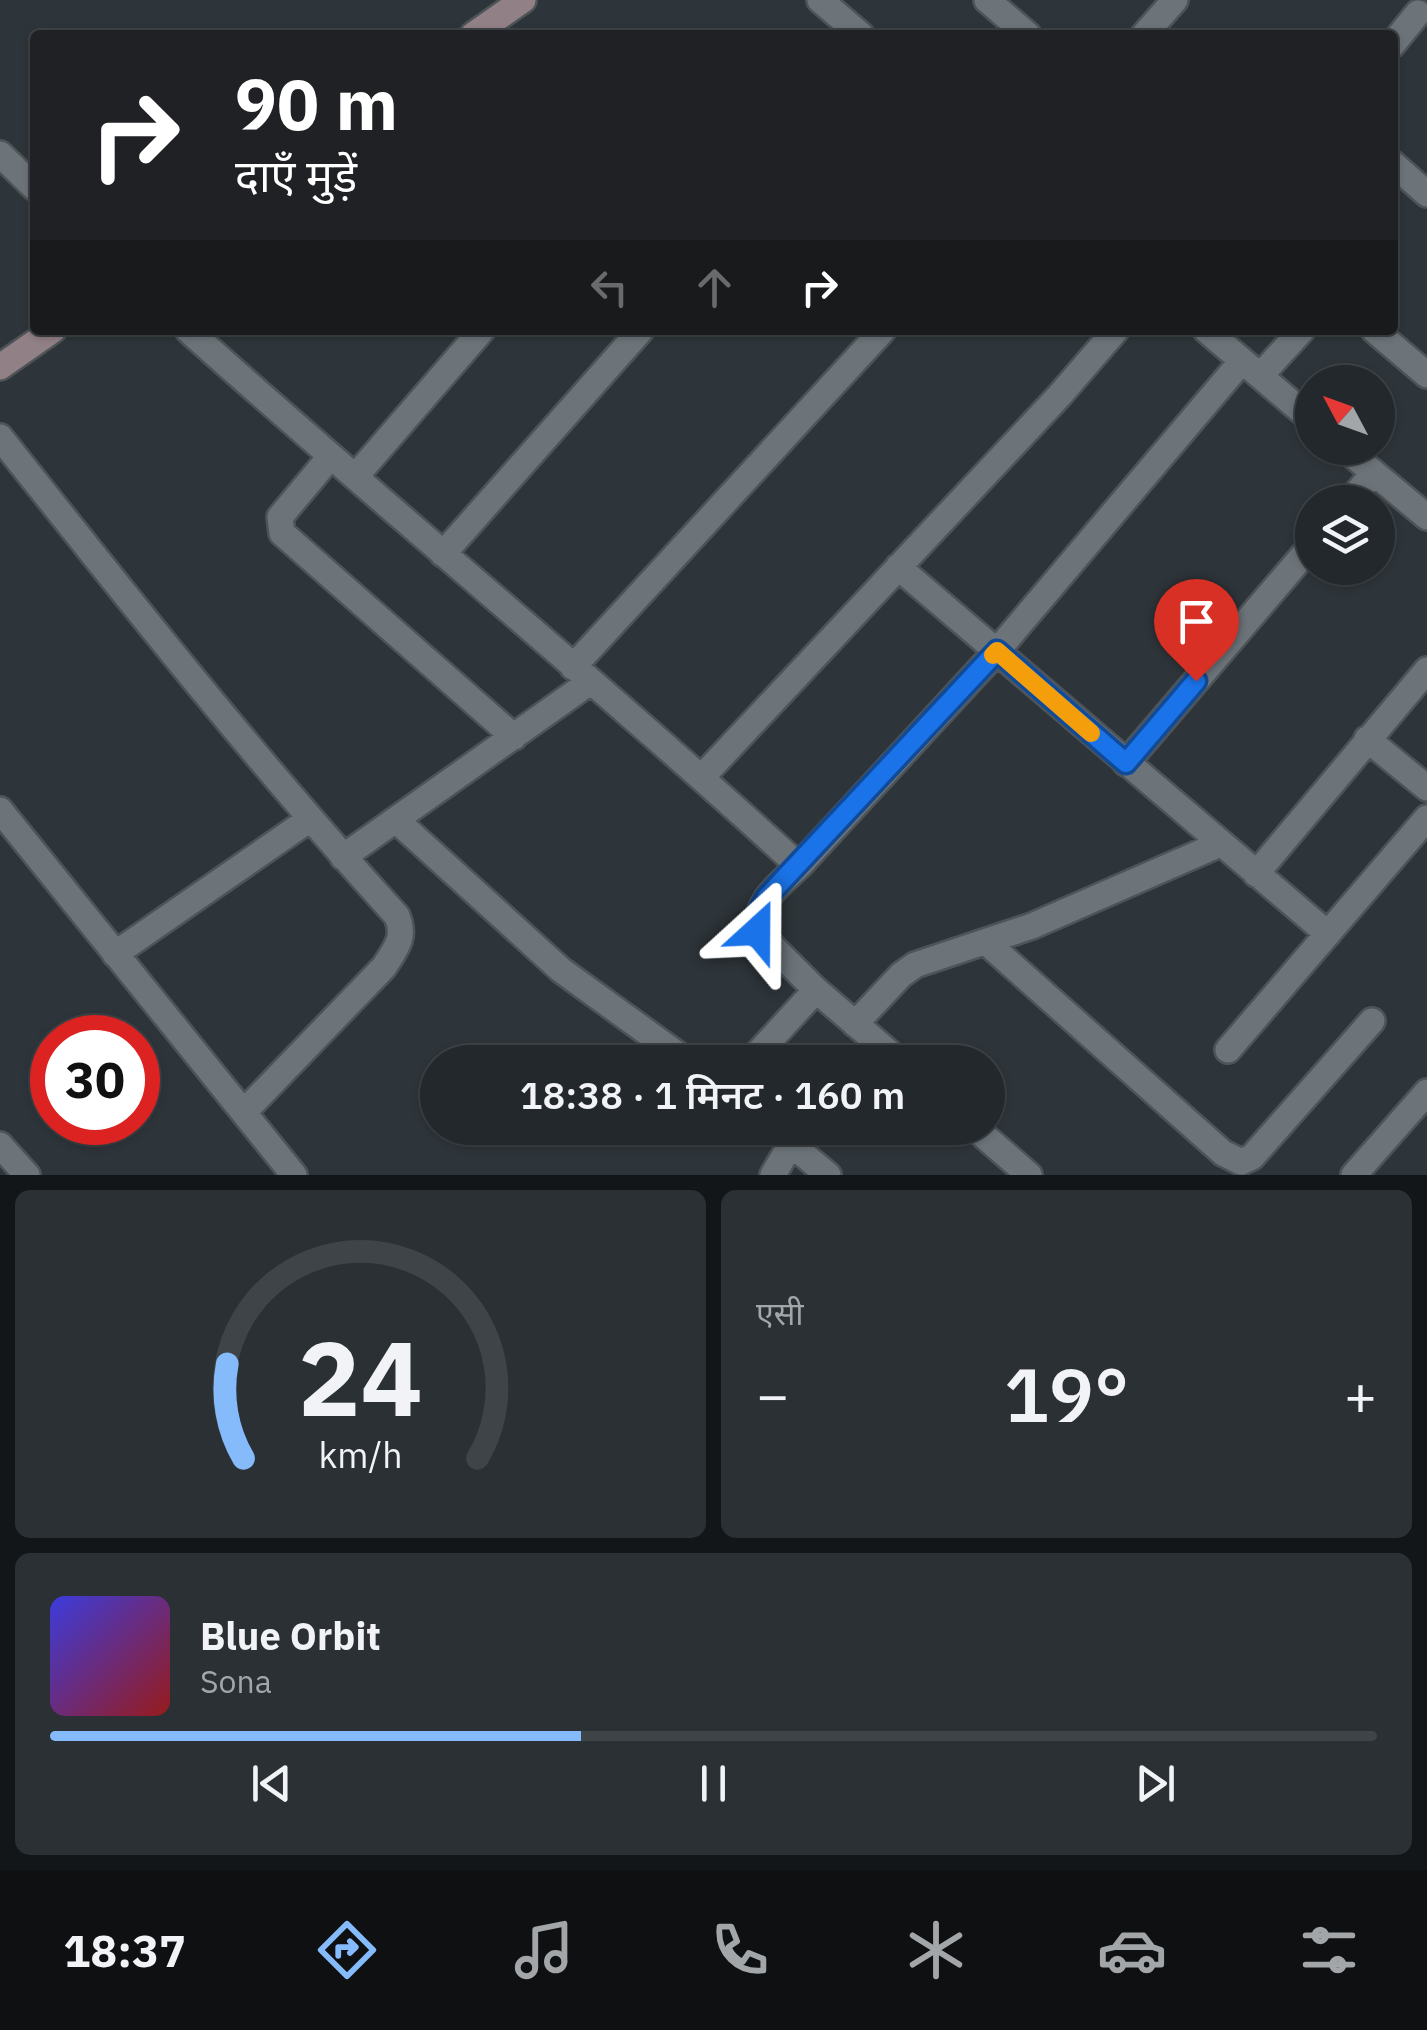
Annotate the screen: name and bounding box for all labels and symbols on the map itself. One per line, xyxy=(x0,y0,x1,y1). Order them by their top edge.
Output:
north arrow xyxy=(1295,365,1395,465)
pin xyxy=(1154,579,1239,682)
position arrow xyxy=(705,879,809,983)
speed limit sign: 30 xyxy=(30,1015,160,1145)

